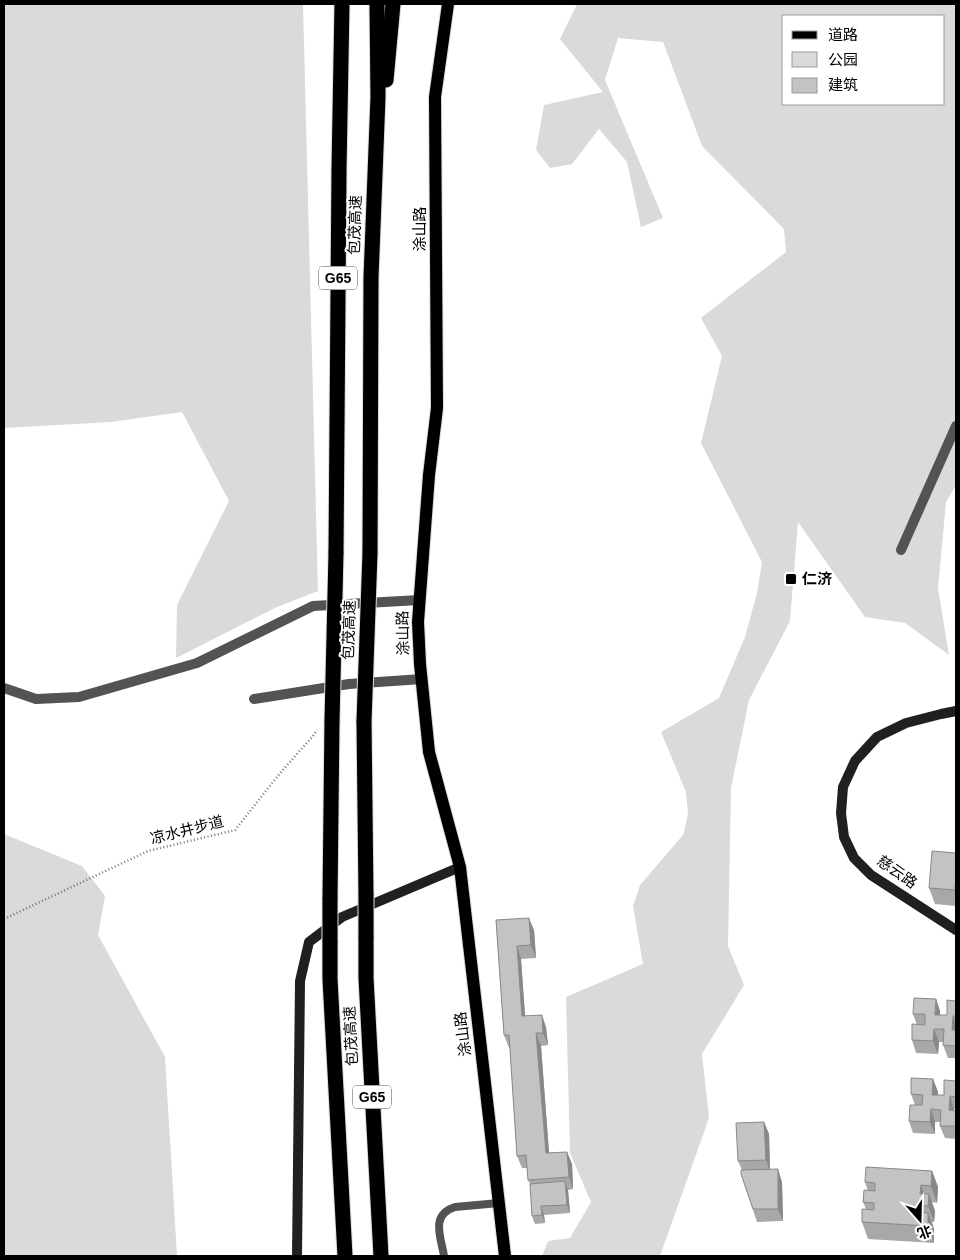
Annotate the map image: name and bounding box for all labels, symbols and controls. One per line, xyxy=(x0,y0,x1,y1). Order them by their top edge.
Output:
legend xyxy=(782,15,945,105)
text: 道路 xyxy=(828,26,858,43)
text: 公园 xyxy=(828,51,858,68)
text: 建筑 xyxy=(828,76,858,93)
street label: 包茂高速 xyxy=(345,195,364,255)
street label: 涂山路 xyxy=(411,206,428,252)
road number: G65 xyxy=(319,266,357,290)
place label: 仁济 xyxy=(802,570,832,587)
marker: 仁济 xyxy=(784,572,798,586)
street label: 包茂高速 xyxy=(339,600,358,660)
street label: 涂山路 xyxy=(394,610,411,656)
street label: 凉水井步道 xyxy=(148,812,225,847)
street label: 慈云路 xyxy=(874,852,921,891)
street label: 包茂高速 xyxy=(340,1006,361,1066)
street label: 涂山路 xyxy=(451,1011,474,1057)
road number: G65 xyxy=(353,1086,391,1108)
north arrow xyxy=(895,1195,945,1245)
text: 北 xyxy=(915,1222,934,1242)

